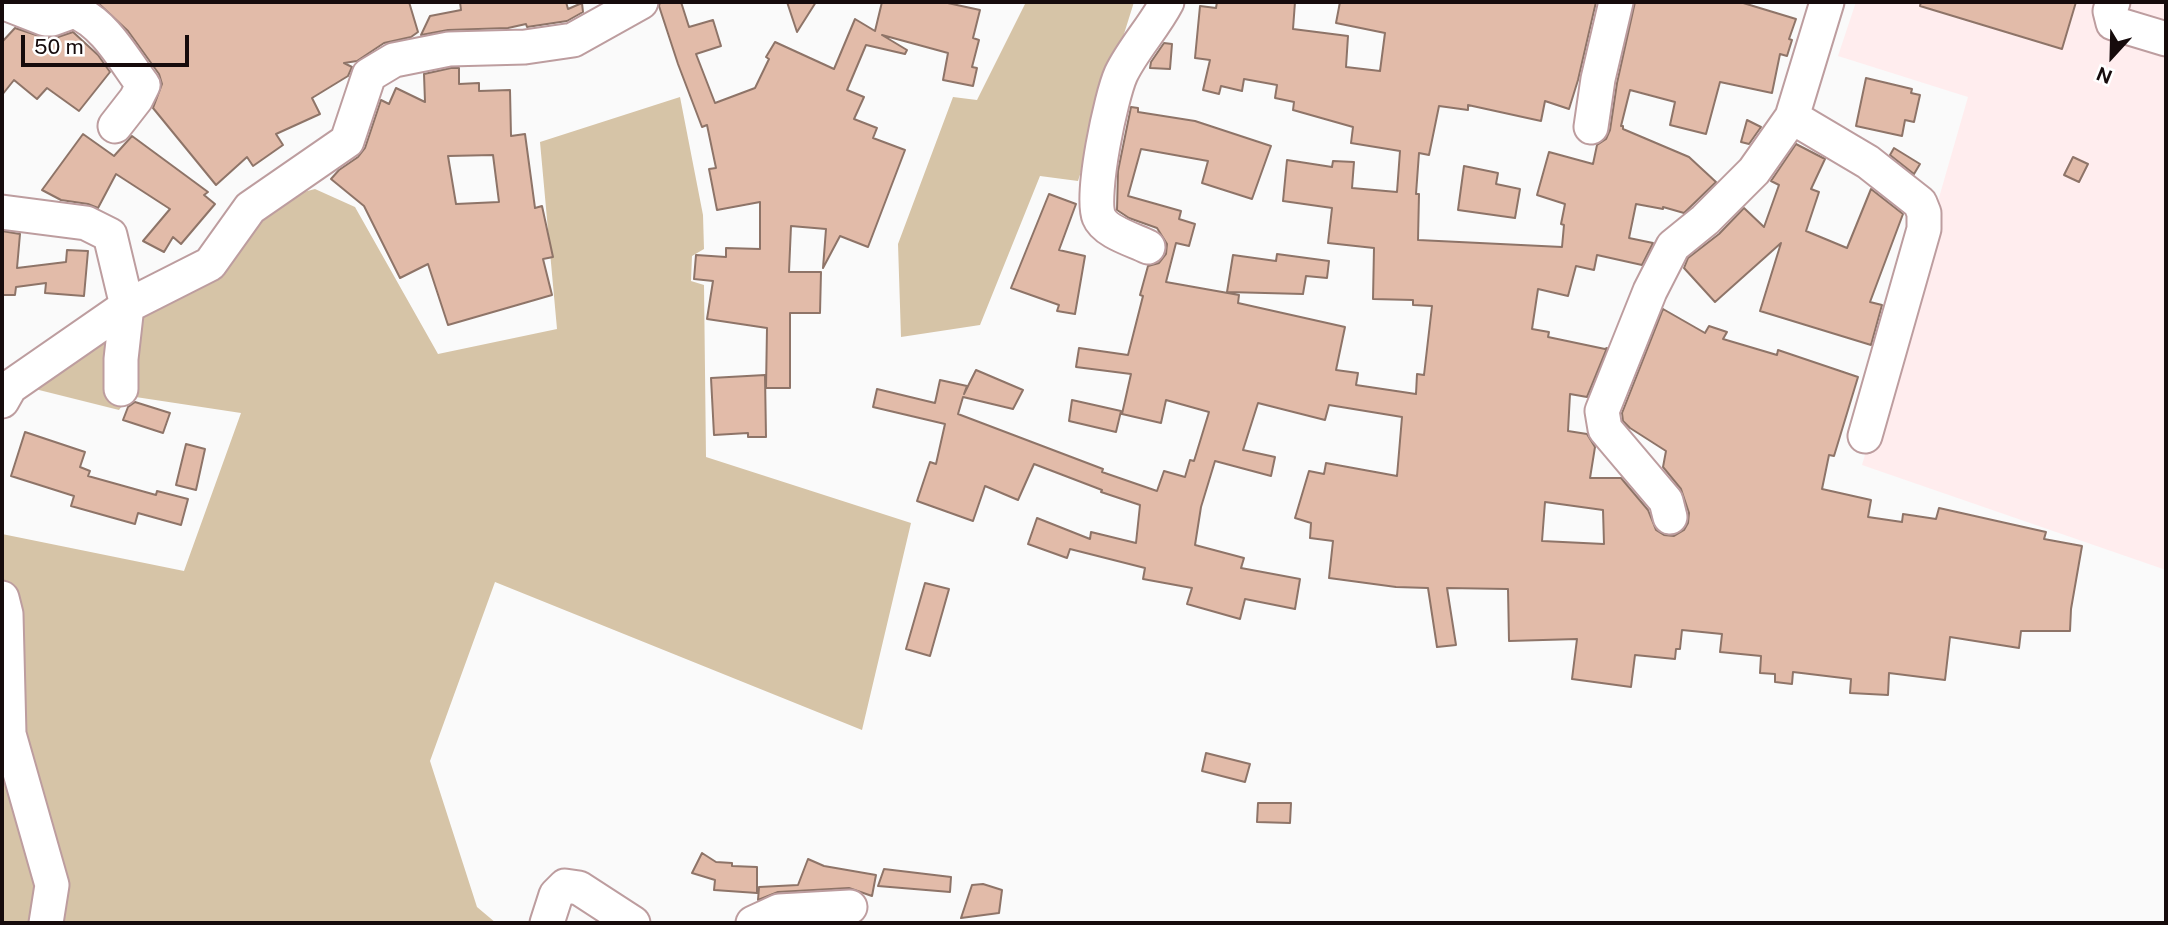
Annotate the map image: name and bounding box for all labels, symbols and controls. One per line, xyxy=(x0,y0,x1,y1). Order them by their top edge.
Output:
scale bar xyxy=(24,21,192,65)
north arrow xyxy=(2077,21,2147,91)
text: 50 m xyxy=(34,34,84,59)
text: N xyxy=(2093,62,2115,88)

